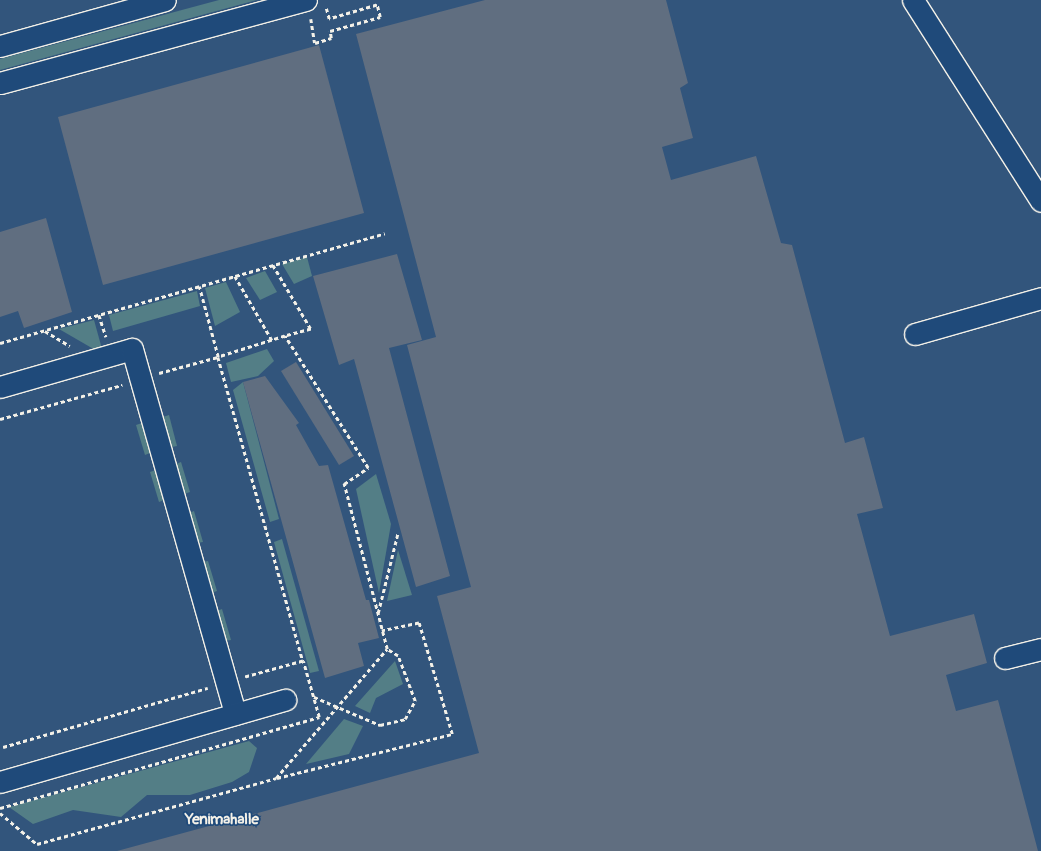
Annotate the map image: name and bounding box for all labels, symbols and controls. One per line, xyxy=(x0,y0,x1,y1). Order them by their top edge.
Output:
district label: Yenimahalle xyxy=(185,811,259,829)

